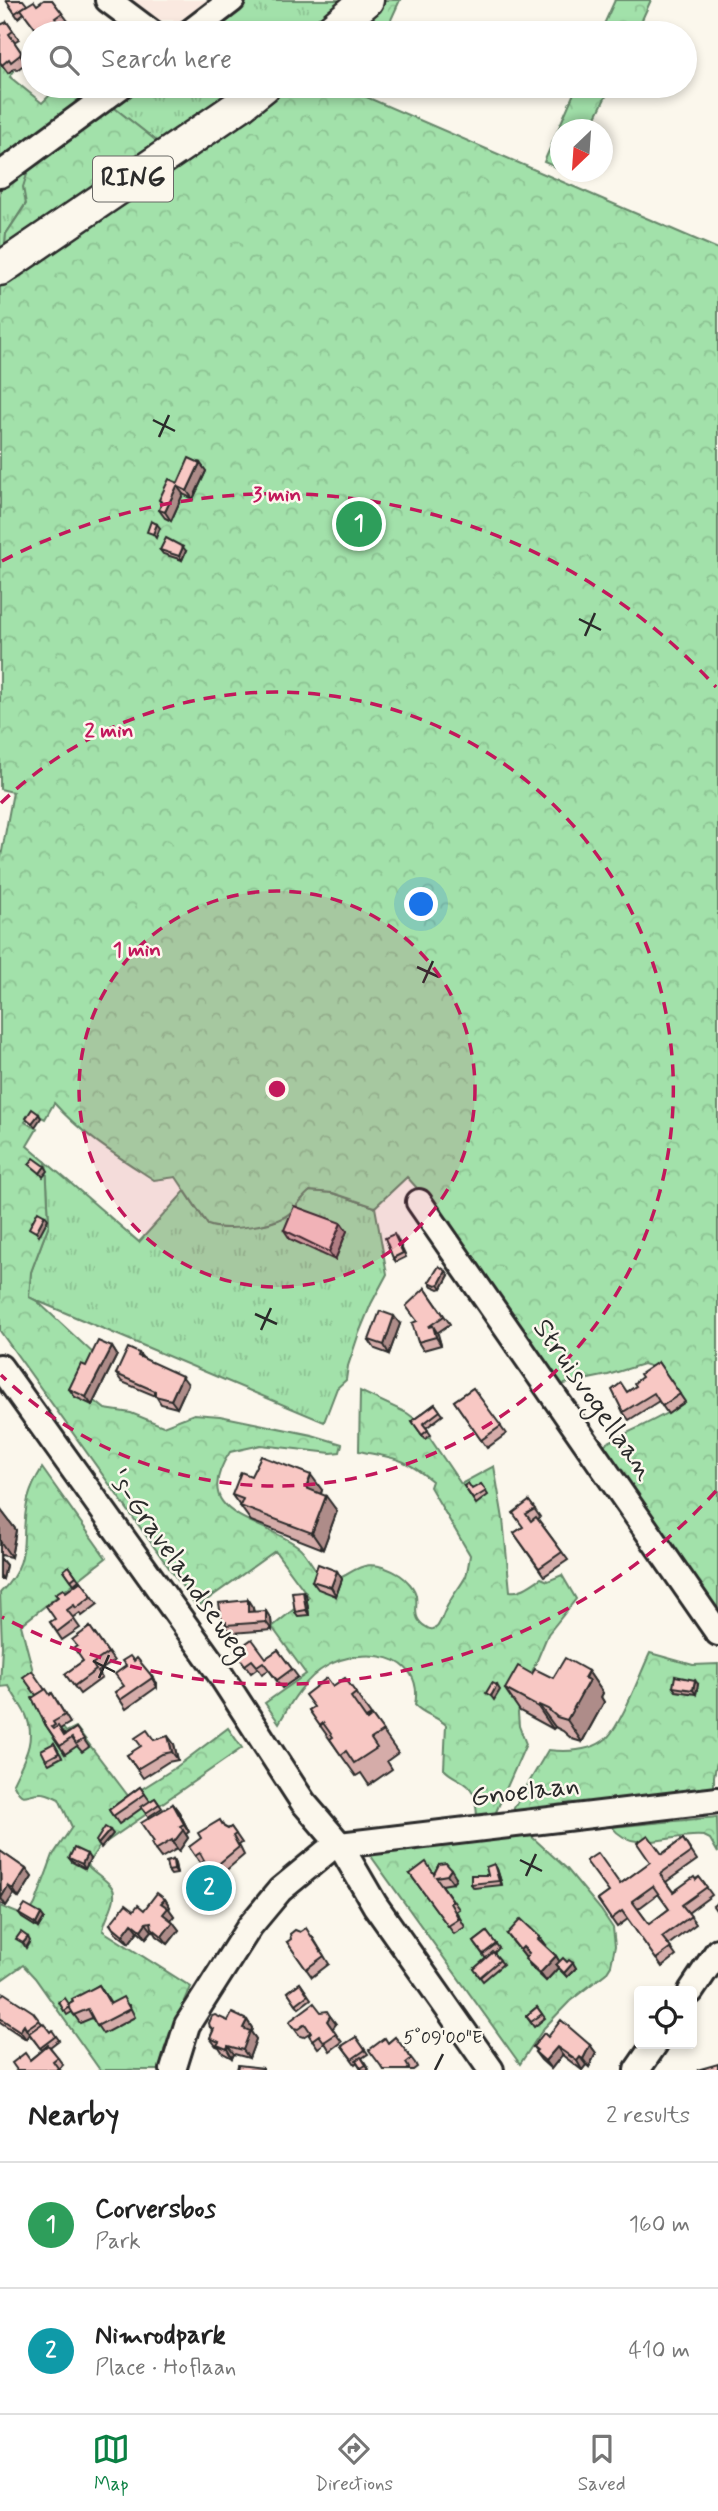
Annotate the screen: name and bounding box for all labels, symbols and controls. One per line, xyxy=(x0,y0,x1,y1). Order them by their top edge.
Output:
search box xyxy=(21,21,697,98)
icon: search xyxy=(45,41,83,79)
text: Search here xyxy=(101,43,232,77)
north arrow xyxy=(550,119,613,182)
road number: RING xyxy=(93,156,173,202)
text: 3 min xyxy=(253,481,301,509)
pin: 1 xyxy=(336,498,382,550)
text: 2 min xyxy=(84,717,134,745)
your location xyxy=(404,887,438,921)
text: 1 min xyxy=(113,936,161,964)
centre of rings xyxy=(265,1077,289,1101)
street label: Struisvogellaan xyxy=(522,1312,662,1489)
street label: 's-Gravelandseweg xyxy=(98,1463,259,1670)
street label: Gnoelaan xyxy=(469,1767,581,1817)
pin: 2 xyxy=(186,1862,232,1914)
map controls xyxy=(634,1986,697,2049)
button: locate xyxy=(634,1986,697,2049)
text: 5°09'00"E xyxy=(404,2026,482,2050)
text: Nearby xyxy=(28,2096,119,2135)
text: 2 results xyxy=(606,2101,690,2131)
text: Corversbos xyxy=(95,2193,216,2227)
text: 1 xyxy=(46,2210,56,2240)
text: 160 m xyxy=(629,2210,690,2240)
text: Park xyxy=(95,2227,141,2257)
text: Nimrodpark xyxy=(95,2319,226,2353)
text: 2 xyxy=(45,2336,57,2366)
text: 410 m xyxy=(628,2336,690,2366)
text: Place · Hoflaan xyxy=(95,2353,236,2383)
tab: Map xyxy=(92,2430,130,2497)
tab: Directions xyxy=(315,2430,393,2497)
tab: Saved xyxy=(578,2430,626,2497)

